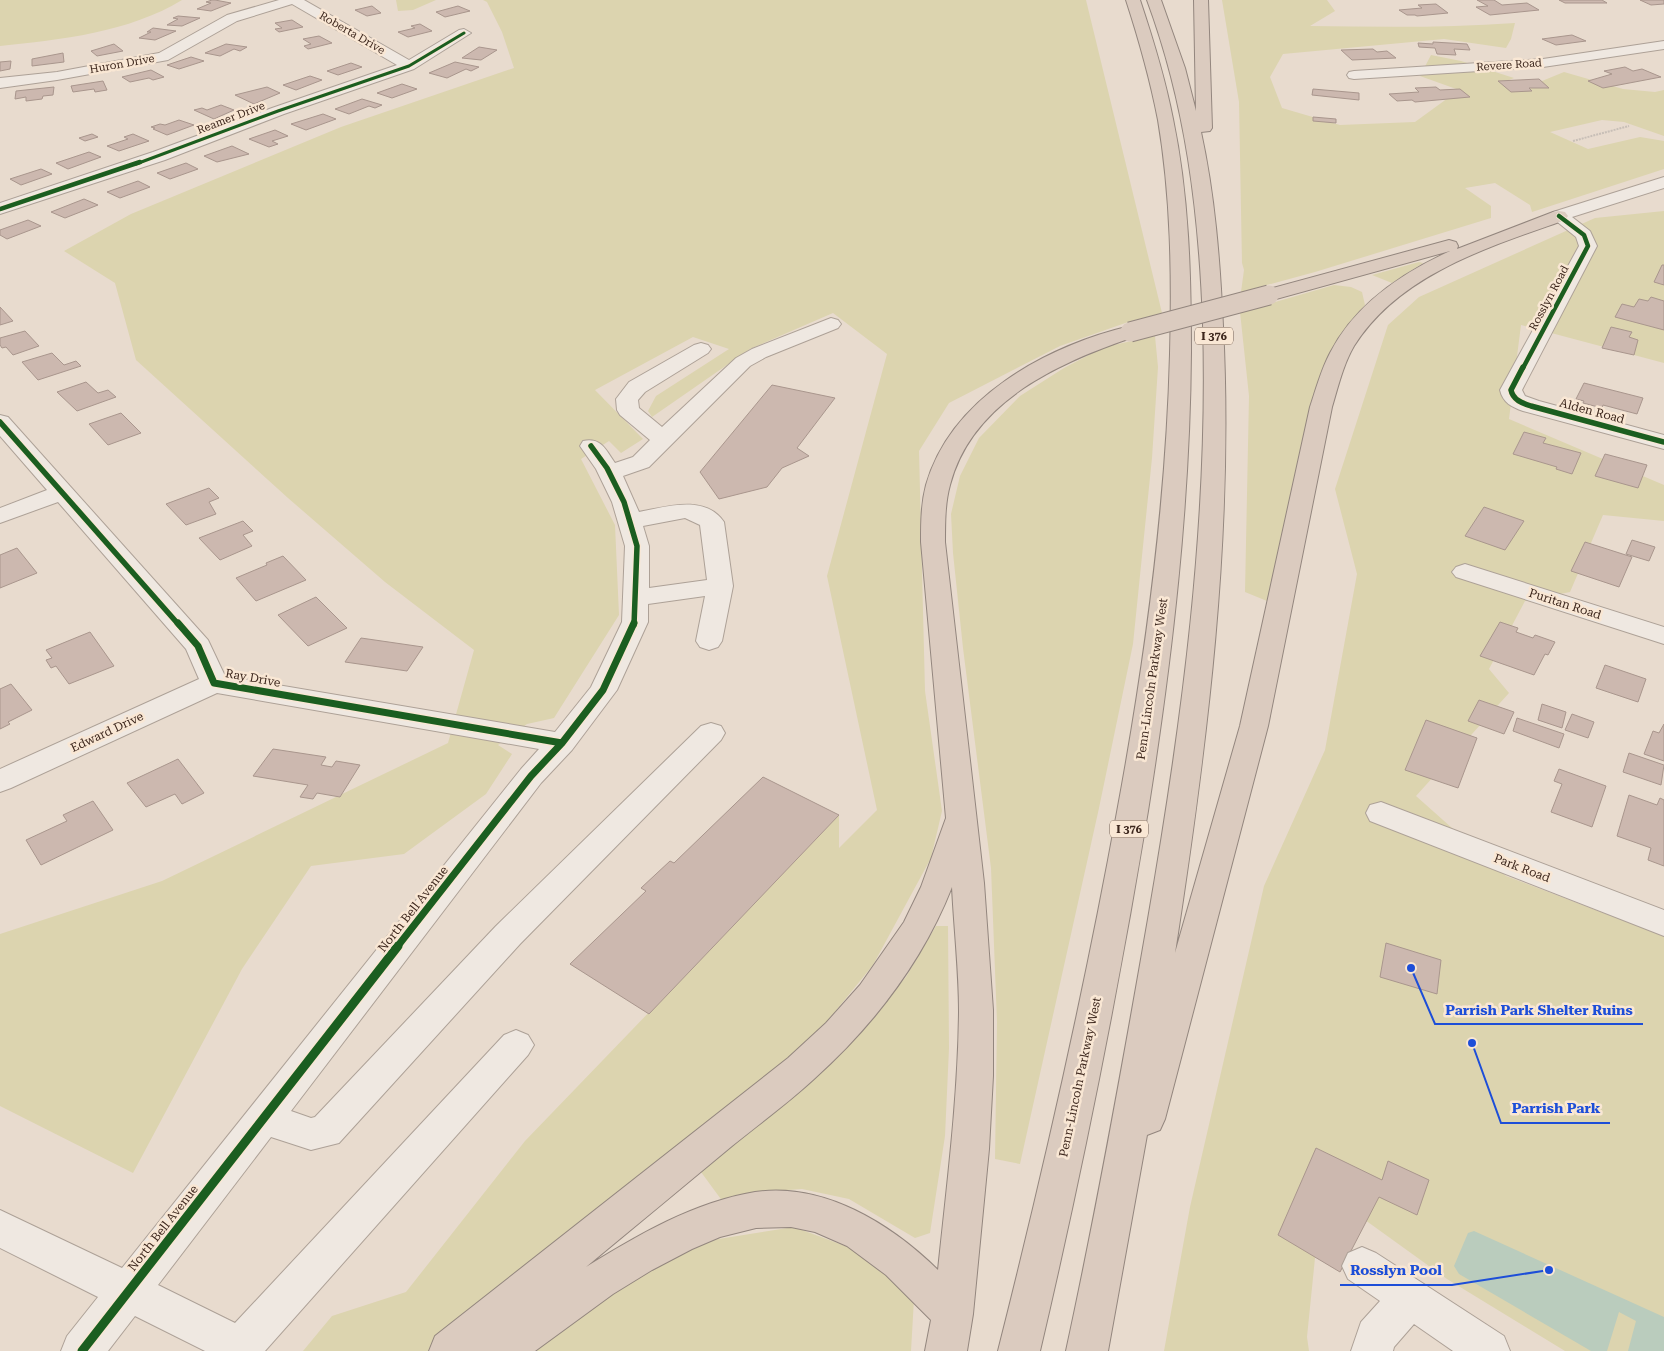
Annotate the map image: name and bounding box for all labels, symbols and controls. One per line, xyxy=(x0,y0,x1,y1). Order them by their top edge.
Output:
street label: Roberta Drive xyxy=(317,9,387,57)
street label: Huron Drive xyxy=(88,52,156,76)
street label: Revere Road xyxy=(1476,56,1542,74)
street label: Reamer Drive xyxy=(195,99,267,137)
street label: Rosslyn Road xyxy=(1526,263,1572,333)
road number: I 376 xyxy=(1195,328,1233,344)
street label: Alden Road xyxy=(1558,396,1626,426)
street label: Puritan Road xyxy=(1527,586,1603,622)
street label: Penn-Lincoln Parkway West xyxy=(1134,597,1170,761)
street label: Ray Drive xyxy=(224,666,282,690)
street label: Edward Drive xyxy=(68,709,146,755)
road number: I 376 xyxy=(1110,821,1148,838)
street label: Park Road xyxy=(1492,851,1552,885)
street label: North Bell Avenue xyxy=(375,863,451,955)
street label: Penn-Lincoln Parkway West xyxy=(1056,995,1104,1158)
callout: Parrish Park Shelter Ruins xyxy=(1435,995,1643,1024)
text: Parrish Park Shelter Ruins xyxy=(1445,1002,1633,1018)
callout: Parrish Park xyxy=(1501,1094,1610,1123)
text: Parrish Park xyxy=(1512,1100,1601,1116)
street label: North Bell Avenue xyxy=(125,1182,201,1274)
callout: Rosslyn Pool xyxy=(1340,1256,1452,1285)
text: Rosslyn Pool xyxy=(1350,1262,1442,1278)

